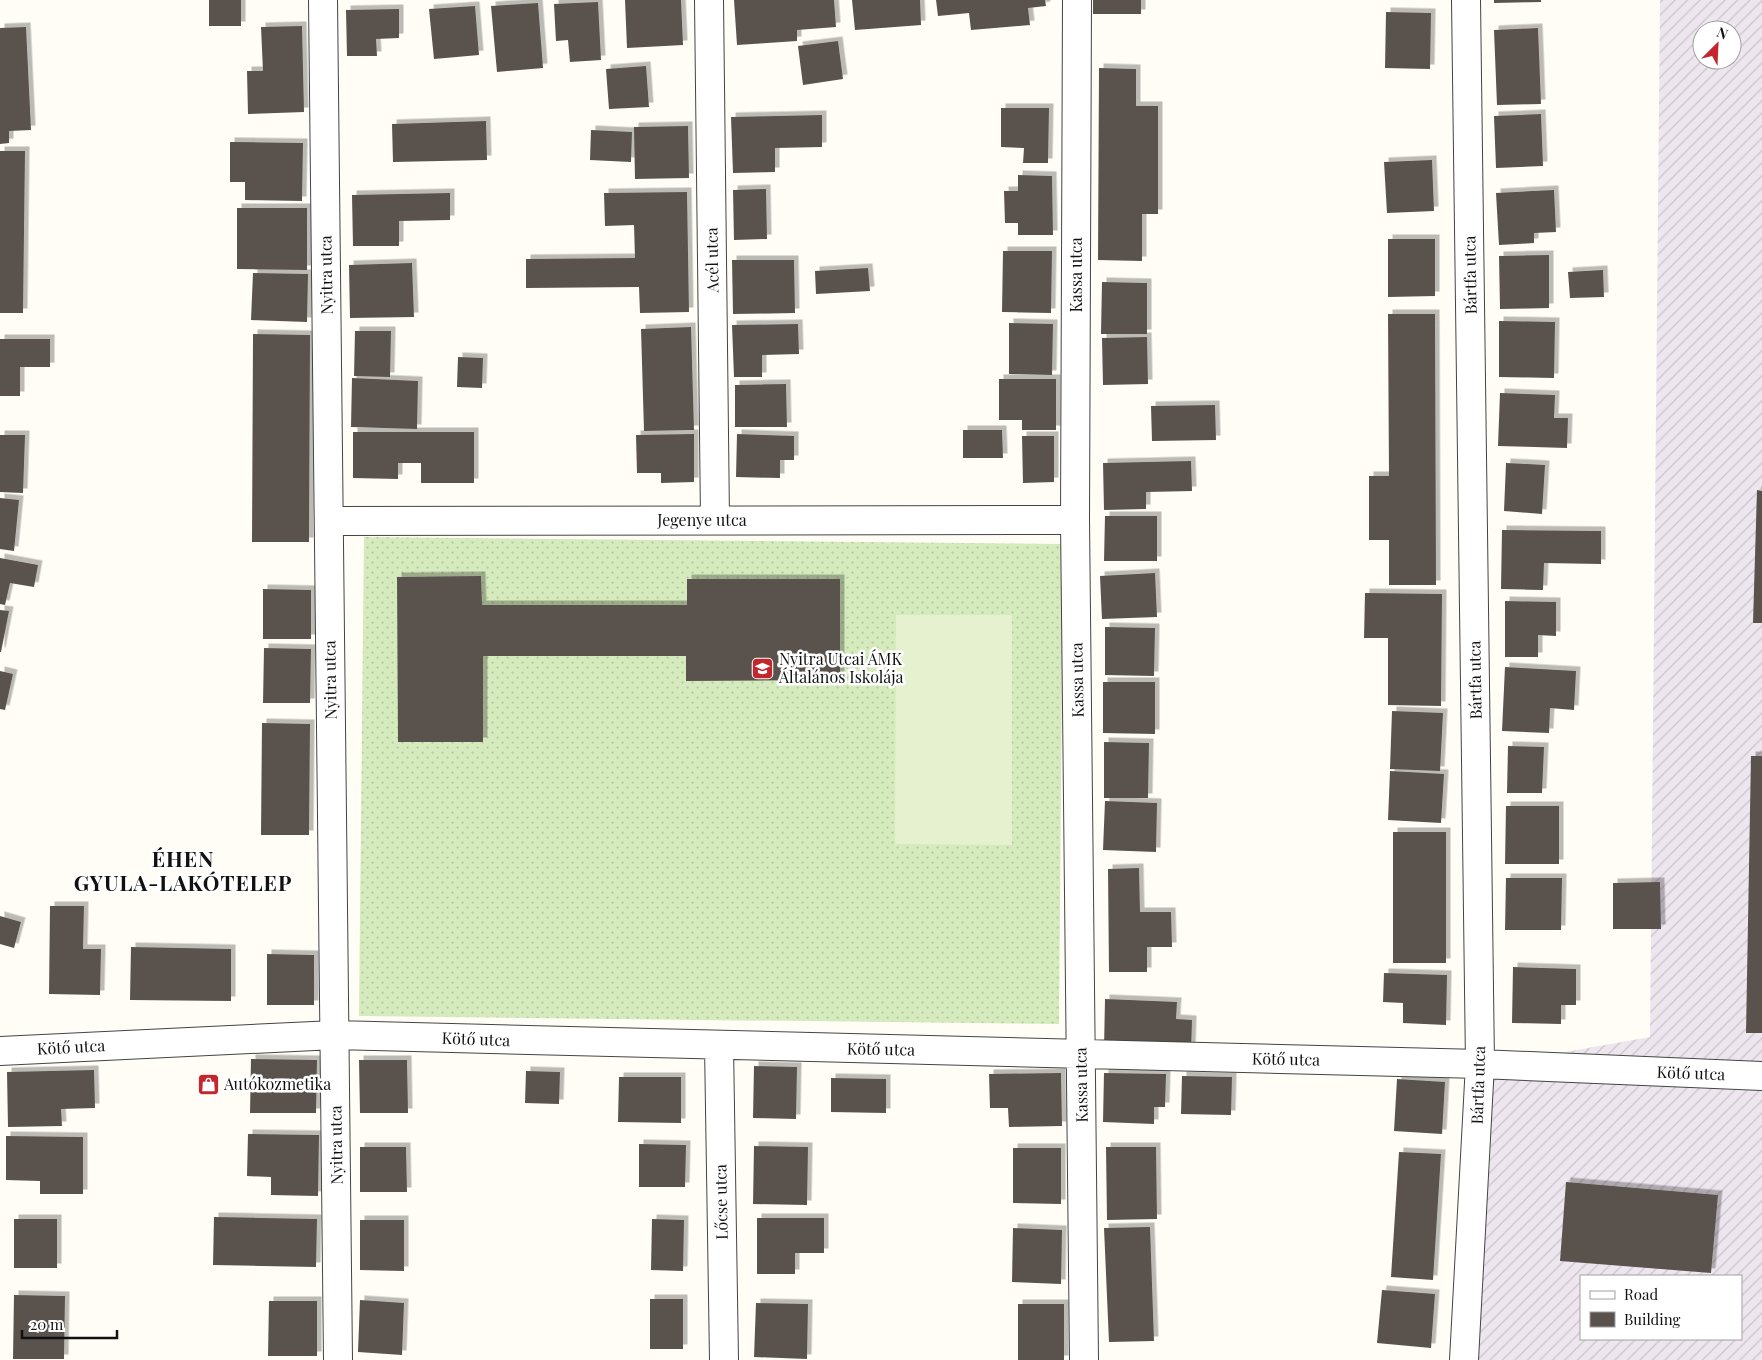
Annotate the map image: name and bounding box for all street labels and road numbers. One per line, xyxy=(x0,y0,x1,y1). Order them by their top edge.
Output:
street label: Acél utca xyxy=(700,227,723,294)
street label: Nyitra utca xyxy=(314,235,337,315)
street label: Bártfa utca xyxy=(1458,236,1481,314)
street label: Kassa utca xyxy=(1065,237,1086,313)
street label: Jegenye utca xyxy=(656,509,747,530)
street label: Nyitra utca xyxy=(318,640,341,720)
street label: Bártfa utca xyxy=(1463,641,1486,719)
street label: Kassa utca xyxy=(1065,642,1088,718)
street label: Kötő utca xyxy=(441,1027,511,1050)
street label: Kötő utca xyxy=(36,1034,106,1059)
street label: Kötő utca xyxy=(847,1037,915,1060)
street label: Bártfa utca xyxy=(1466,1045,1489,1125)
street label: Kassa utca xyxy=(1069,1047,1092,1123)
street label: Kötő utca xyxy=(1252,1047,1320,1070)
street label: Kötő utca xyxy=(1656,1061,1726,1084)
street label: Nyitra utca xyxy=(324,1105,347,1185)
street label: Lőcse utca xyxy=(709,1164,732,1240)

